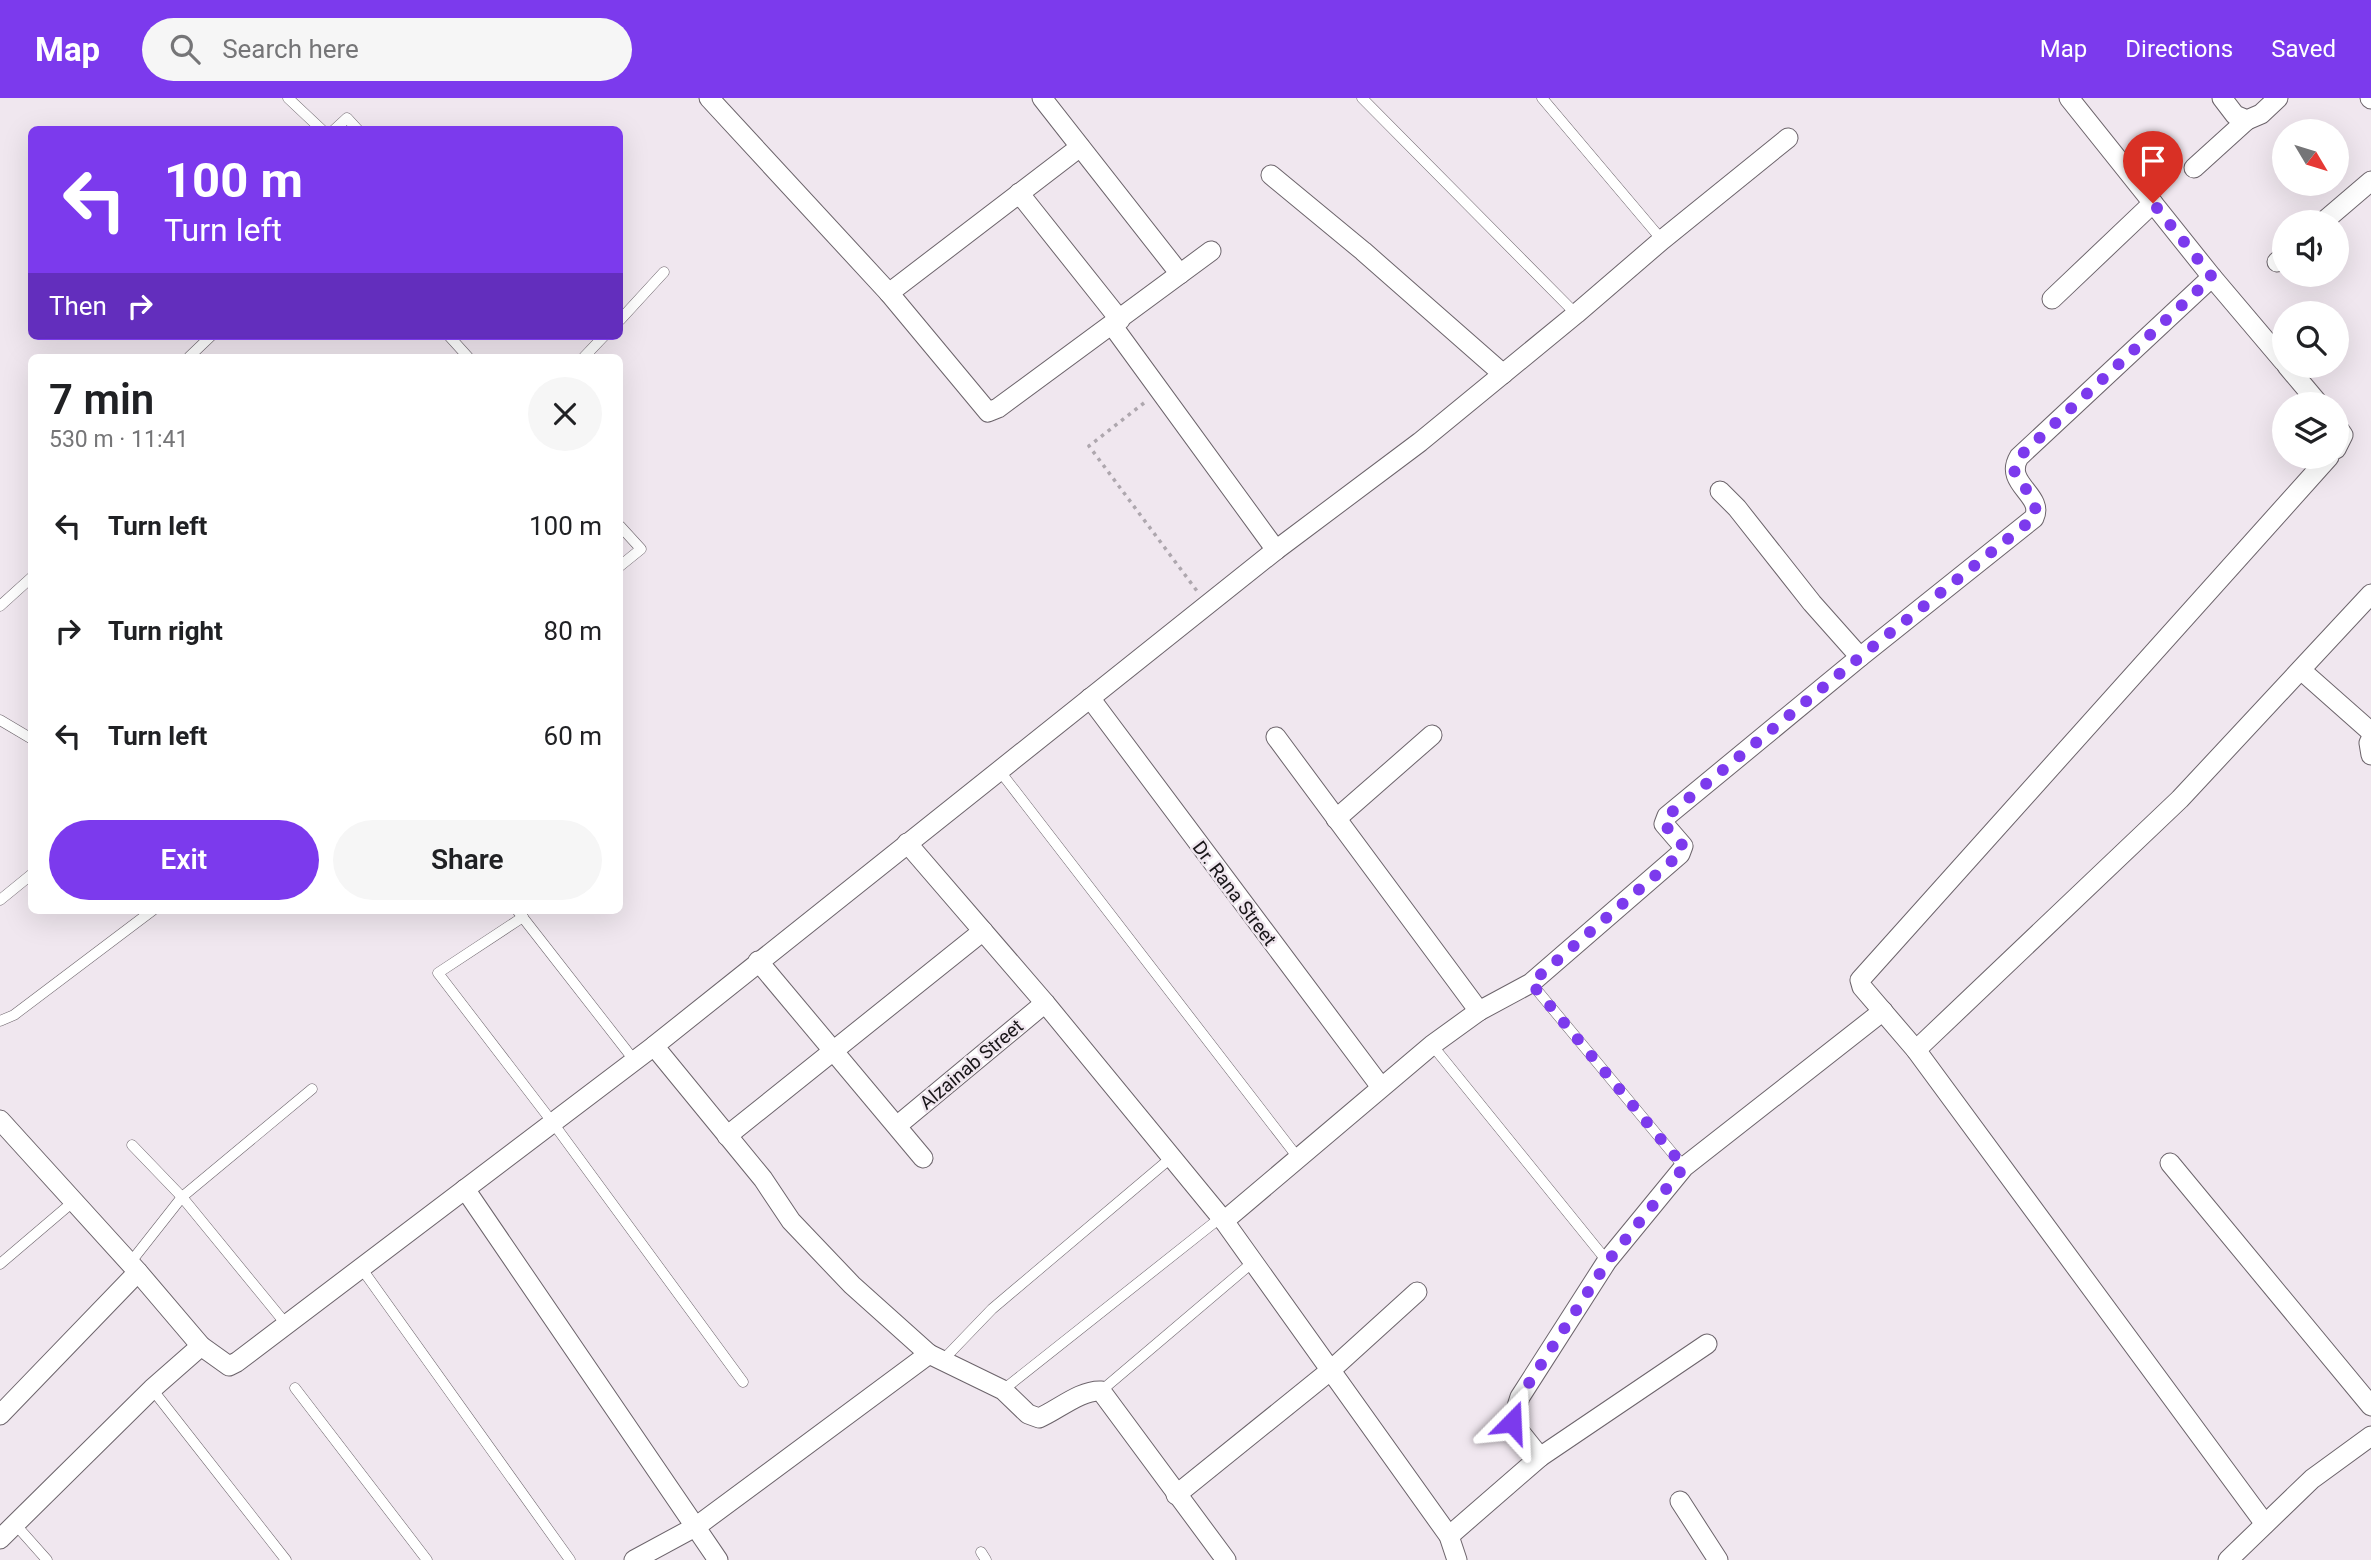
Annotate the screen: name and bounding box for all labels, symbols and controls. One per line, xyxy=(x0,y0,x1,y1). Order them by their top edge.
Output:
search box xyxy=(142,18,632,81)
text: Map xyxy=(35,30,100,69)
icon: search xyxy=(166,30,204,68)
text: Search here xyxy=(222,34,359,64)
text: Map xyxy=(2040,35,2087,63)
text: Directions xyxy=(2125,35,2233,63)
text: Saved xyxy=(2271,35,2336,63)
north arrow xyxy=(2272,119,2348,196)
map controls xyxy=(2272,119,2349,469)
pin xyxy=(2123,131,2183,203)
icon: arrive xyxy=(2134,142,2172,180)
text: 100 m xyxy=(164,152,303,209)
icon: left xyxy=(49,154,140,245)
button: sound xyxy=(2272,210,2349,287)
text: Turn left xyxy=(164,211,282,249)
icon: right xyxy=(121,287,159,325)
text: Then xyxy=(49,291,107,321)
button: search xyxy=(2272,301,2349,378)
text: 7 min xyxy=(49,375,154,424)
button: close xyxy=(528,377,602,451)
button: layers xyxy=(2272,392,2349,469)
text: 530 m · 11:41 xyxy=(49,426,188,453)
icon: left xyxy=(49,507,87,545)
text: Turn left xyxy=(108,511,207,541)
text: 100 m xyxy=(529,511,602,541)
icon: right xyxy=(49,612,87,650)
text: Turn right xyxy=(108,616,223,646)
text: 80 m xyxy=(544,616,602,646)
icon: left xyxy=(49,717,87,755)
text: Turn left xyxy=(108,721,207,751)
text: 60 m xyxy=(544,721,602,751)
button: Exit xyxy=(49,820,319,900)
button: Share xyxy=(333,820,602,900)
street label: Dr. Rana Street xyxy=(1188,836,1281,950)
street label: Alzainab Street xyxy=(915,1015,1028,1114)
position arrow xyxy=(1475,1385,1549,1459)

